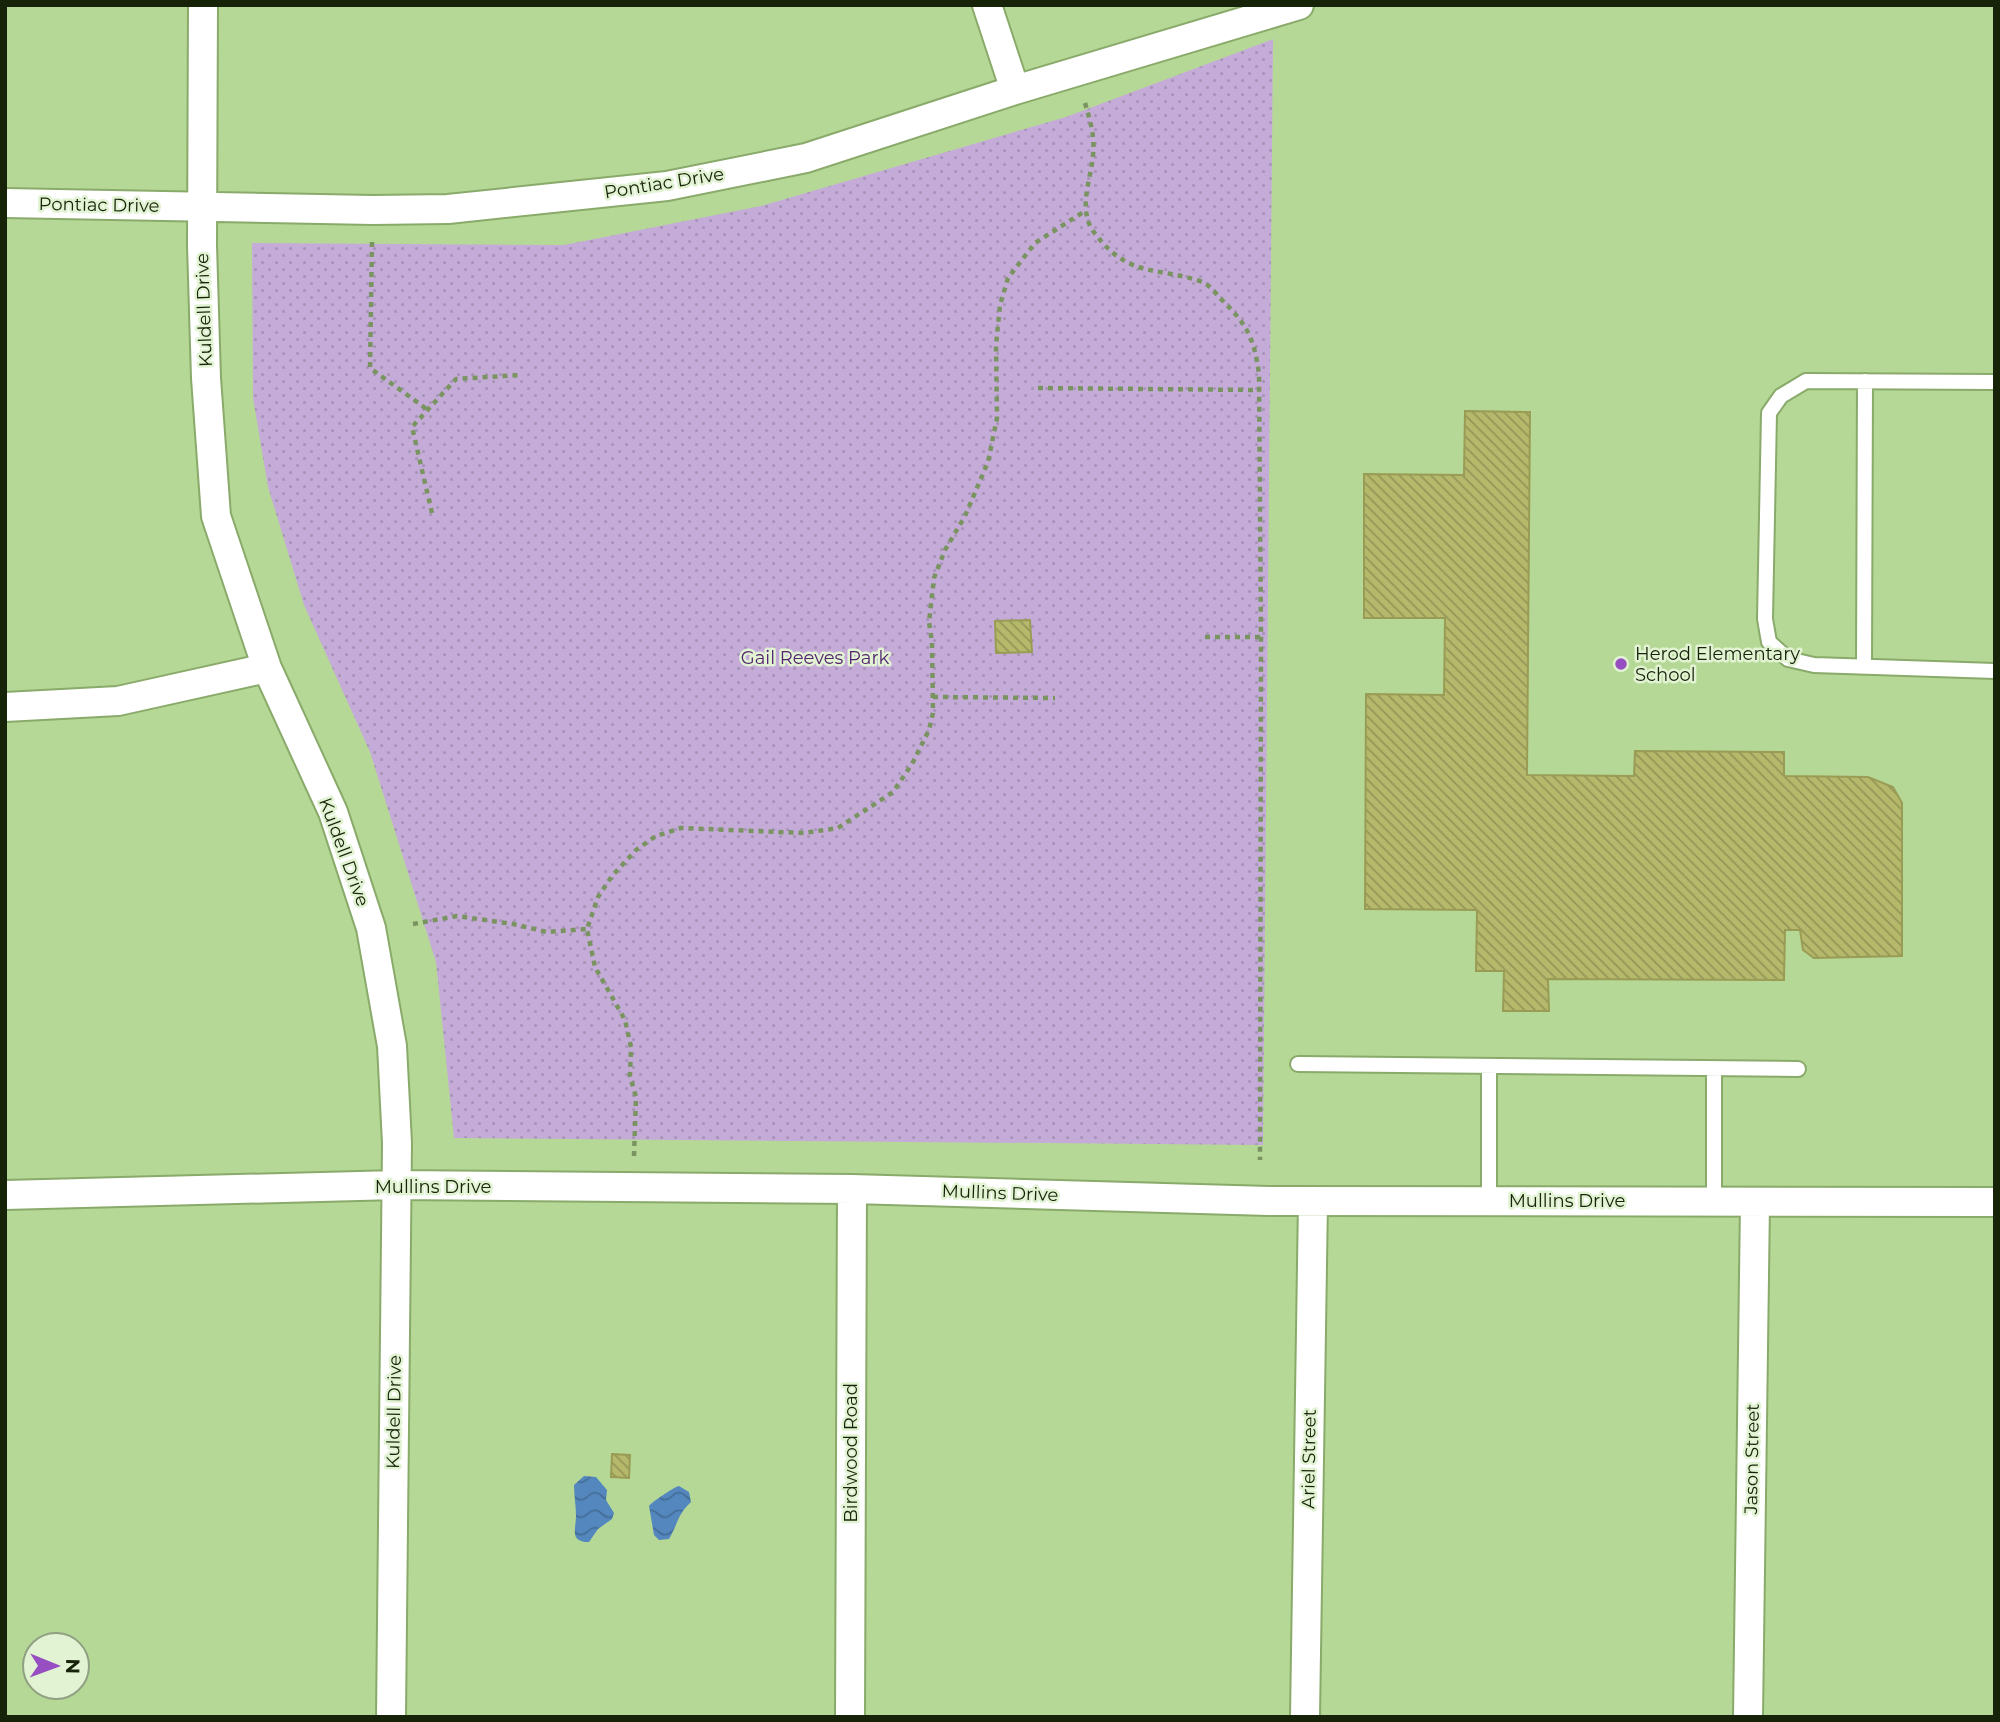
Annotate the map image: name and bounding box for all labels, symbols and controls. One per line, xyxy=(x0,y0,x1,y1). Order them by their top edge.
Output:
street label: Pontiac Drive xyxy=(603,163,726,203)
street label: Pontiac Drive xyxy=(38,193,160,217)
street label: Kuldell Drive xyxy=(191,253,217,367)
place label: Herod Elementary School xyxy=(1635,643,1800,686)
park label: Gail Reeves Park xyxy=(741,647,889,669)
marker: Herod Elementary School xyxy=(1613,656,1629,672)
street label: Kuldell Drive xyxy=(314,795,374,909)
street label: Mullins Drive xyxy=(375,1176,491,1198)
street label: Mullins Drive xyxy=(941,1180,1059,1206)
street label: Mullins Drive xyxy=(1509,1190,1625,1212)
street label: Kuldell Drive xyxy=(382,1355,406,1469)
street label: Birdwood Road xyxy=(840,1383,862,1523)
street label: Jason Street xyxy=(1740,1403,1764,1516)
street label: Ariel Street xyxy=(1297,1409,1321,1509)
north arrow xyxy=(21,1631,91,1701)
text: N xyxy=(61,1658,84,1674)

